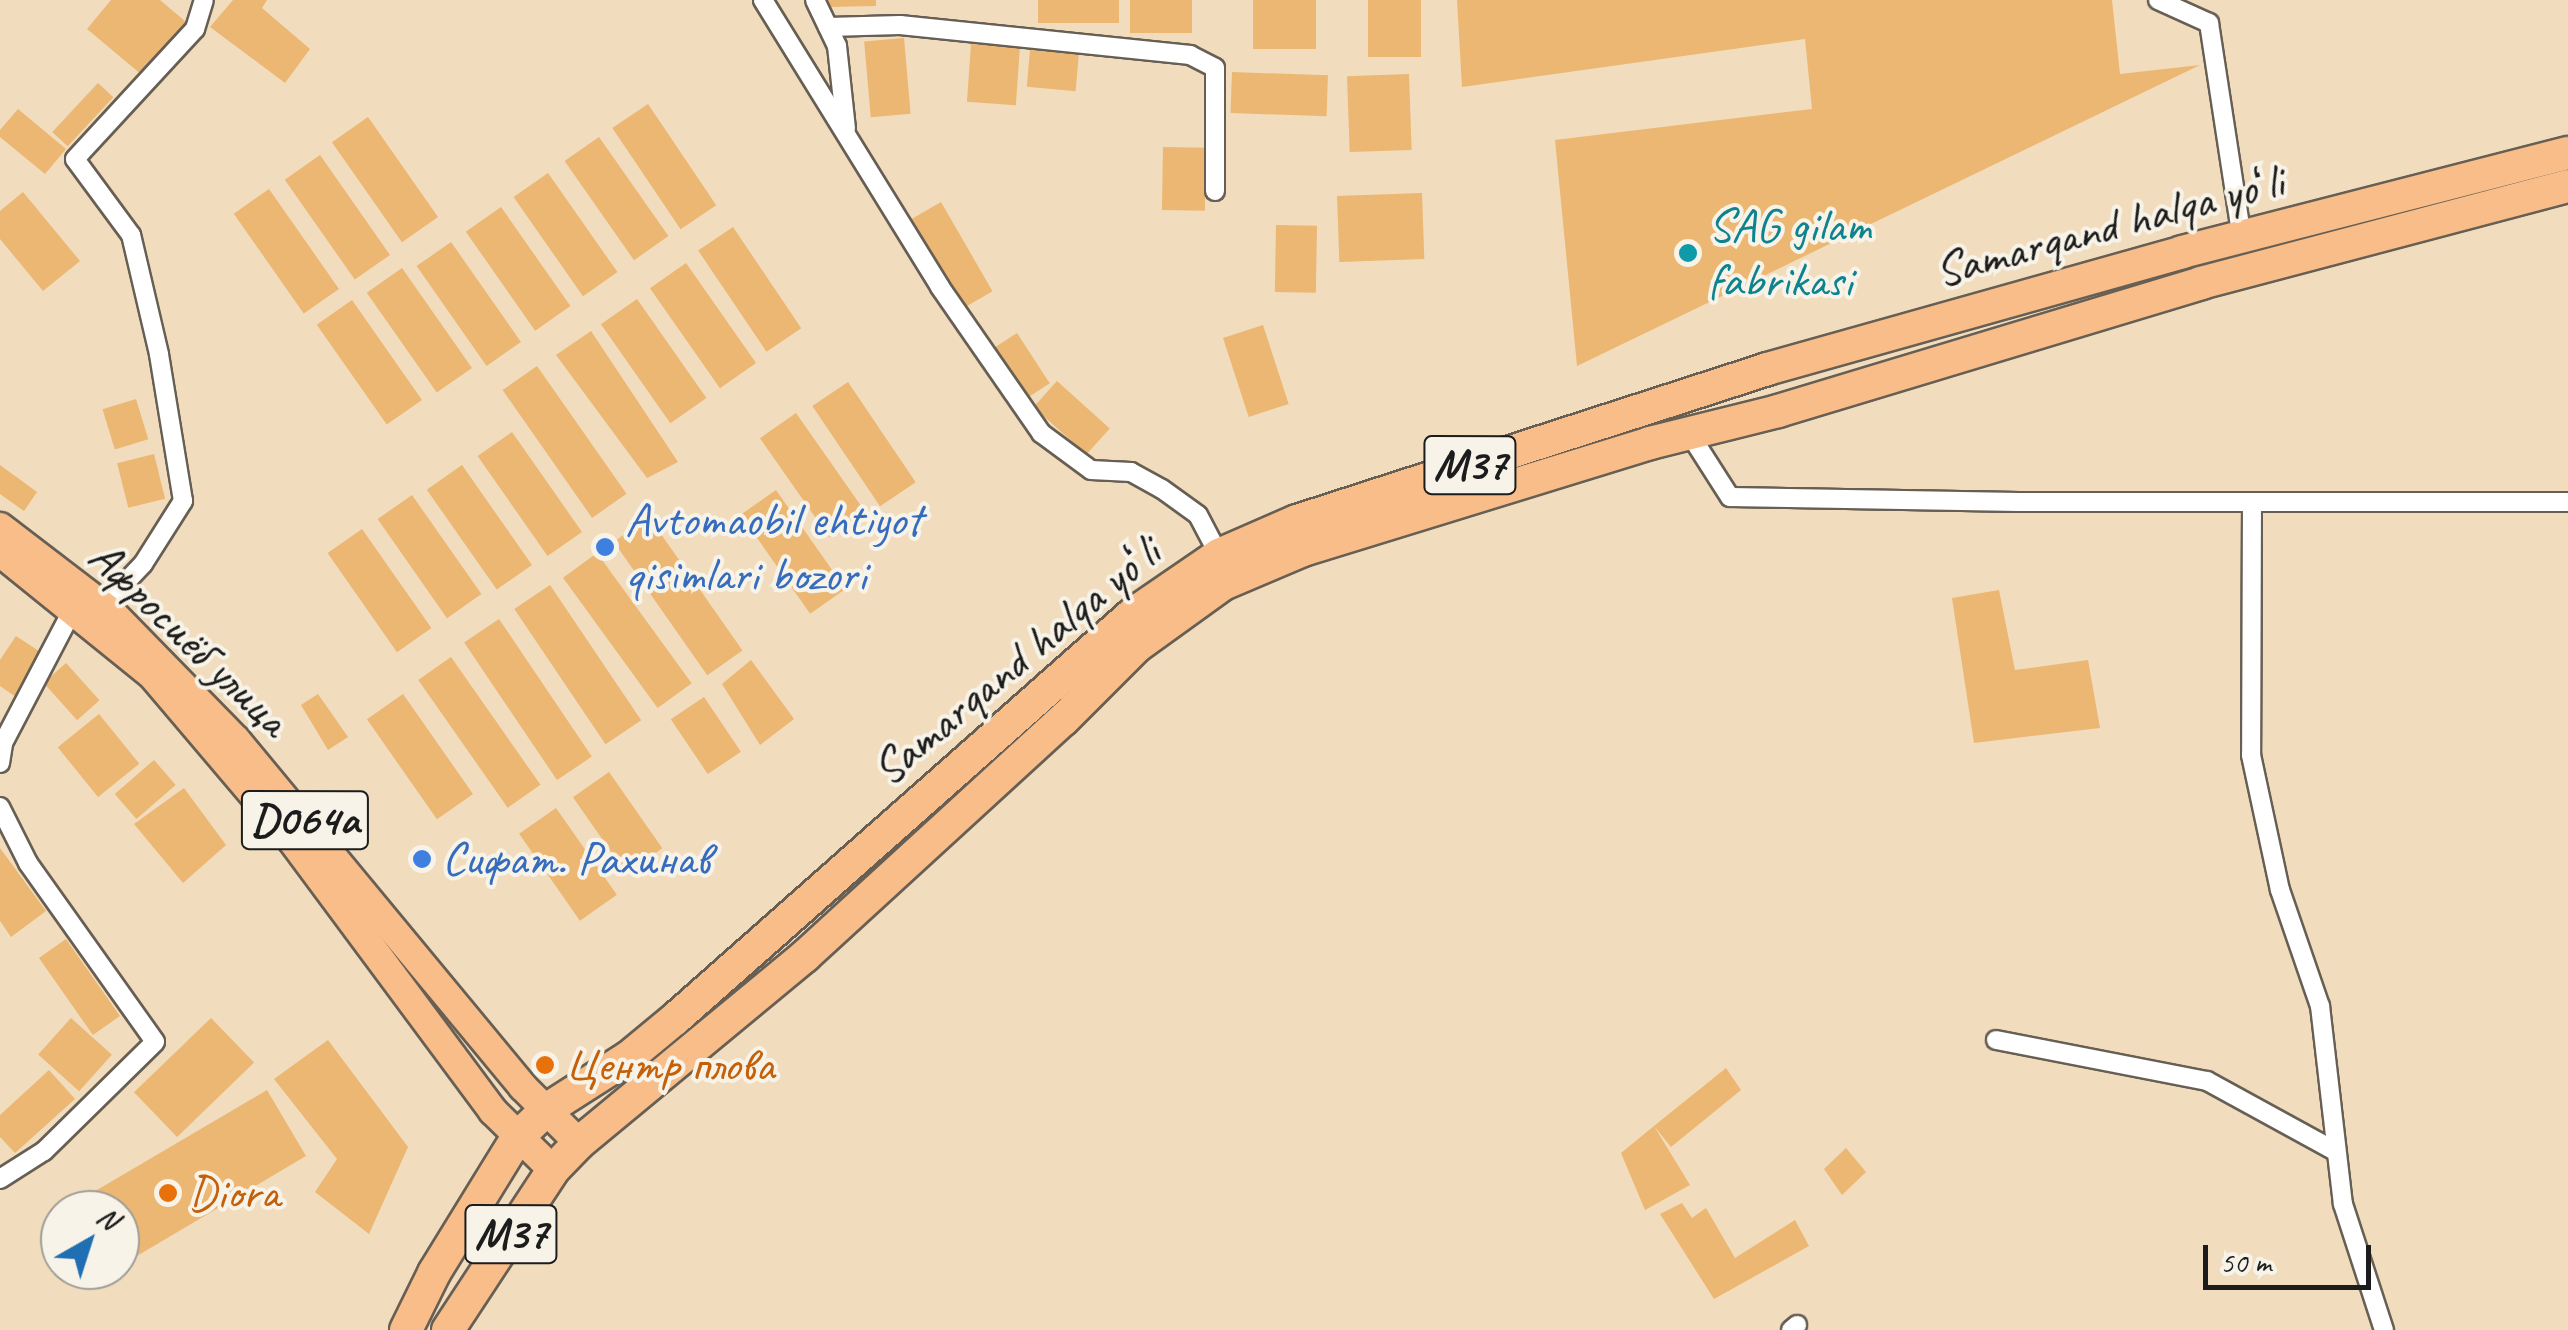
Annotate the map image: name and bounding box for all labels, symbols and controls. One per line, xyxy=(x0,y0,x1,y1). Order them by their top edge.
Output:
street label: Samarqand halqa yoʻli xyxy=(1928,152,2290,300)
place label: SAG gilam fabrikasi xyxy=(1708,196,1871,309)
marker: SAG gilam fabrikasi xyxy=(1677,242,1699,264)
road number: M37 xyxy=(1422,425,1518,505)
place label: Avtomaobil ehtiyot qisimlari bozori xyxy=(625,490,922,603)
street label: Samarqand halqa yoʻli xyxy=(860,524,1172,798)
street label: Афросиёб улица xyxy=(76,527,302,749)
marker: Avtomaobil ehtiyot qisimlari bozori xyxy=(594,536,616,558)
road number: D064a xyxy=(240,780,370,860)
place label: Сифат. Рахинав xyxy=(442,830,710,888)
marker: Сифат. Рахинав xyxy=(411,848,433,870)
place label: Центр плова xyxy=(565,1036,774,1094)
marker: Центр плова xyxy=(534,1054,556,1076)
place label: Diora xyxy=(188,1164,279,1222)
marker: Diora xyxy=(157,1182,179,1204)
north arrow xyxy=(40,1190,140,1290)
road number: M37 xyxy=(464,1194,558,1274)
text: N xyxy=(90,1199,126,1237)
scale bar xyxy=(2208,1225,2376,1287)
text: 50 m xyxy=(2220,1243,2271,1281)

